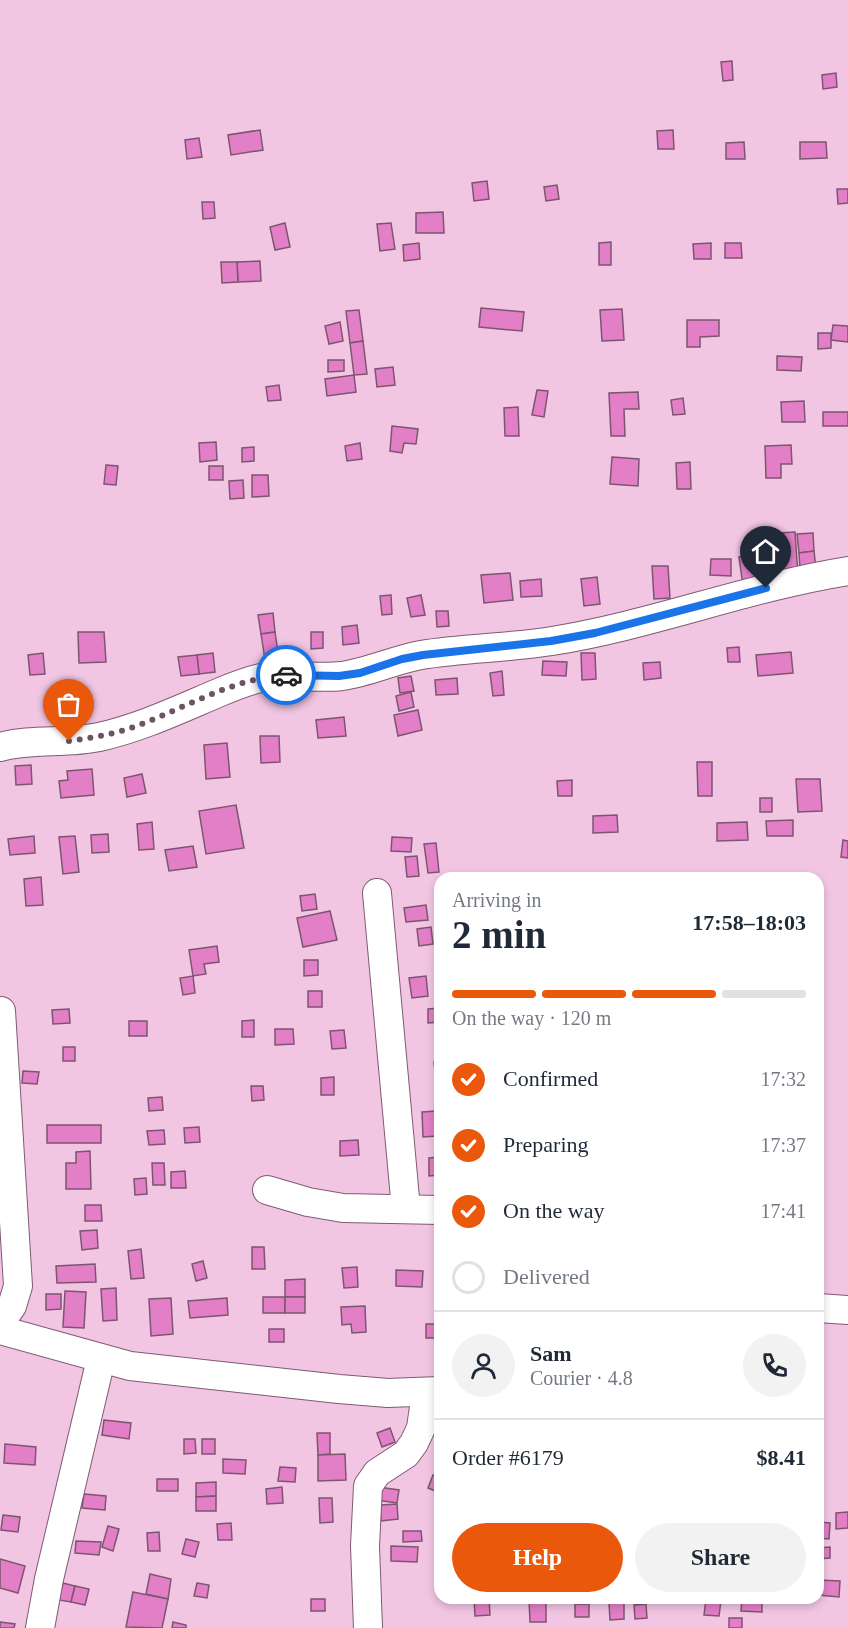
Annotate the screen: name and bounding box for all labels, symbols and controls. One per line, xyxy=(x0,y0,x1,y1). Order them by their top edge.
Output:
pin xyxy=(740,526,791,588)
icon: home xyxy=(749,535,782,568)
courier xyxy=(256,645,316,705)
icon: car xyxy=(270,659,303,692)
pin xyxy=(43,679,94,741)
icon: bag xyxy=(52,688,85,721)
text: Arriving in xyxy=(452,889,541,911)
text: 17:58–18:03 xyxy=(692,910,806,935)
text: 2 min xyxy=(452,913,546,956)
text: On the way · 120 m xyxy=(452,1007,611,1029)
icon: check xyxy=(452,1063,485,1096)
text: Confirmed xyxy=(503,1066,598,1091)
text: 17:32 xyxy=(760,1068,806,1090)
icon: check xyxy=(452,1129,485,1162)
text: Preparing xyxy=(503,1132,589,1157)
text: 17:37 xyxy=(760,1134,806,1156)
icon: check xyxy=(452,1195,485,1228)
text: On the way xyxy=(503,1198,604,1223)
text: 17:41 xyxy=(760,1200,806,1222)
text: Delivered xyxy=(503,1264,590,1289)
button: person xyxy=(452,1334,515,1397)
button: phone xyxy=(743,1334,806,1397)
text: Sam xyxy=(530,1341,572,1366)
text: Courier · 4.8 xyxy=(530,1367,633,1389)
text: Order #6179 xyxy=(452,1445,564,1470)
text: $8.41 xyxy=(757,1445,806,1470)
button: Help xyxy=(452,1523,623,1592)
button: Share xyxy=(635,1523,806,1592)

